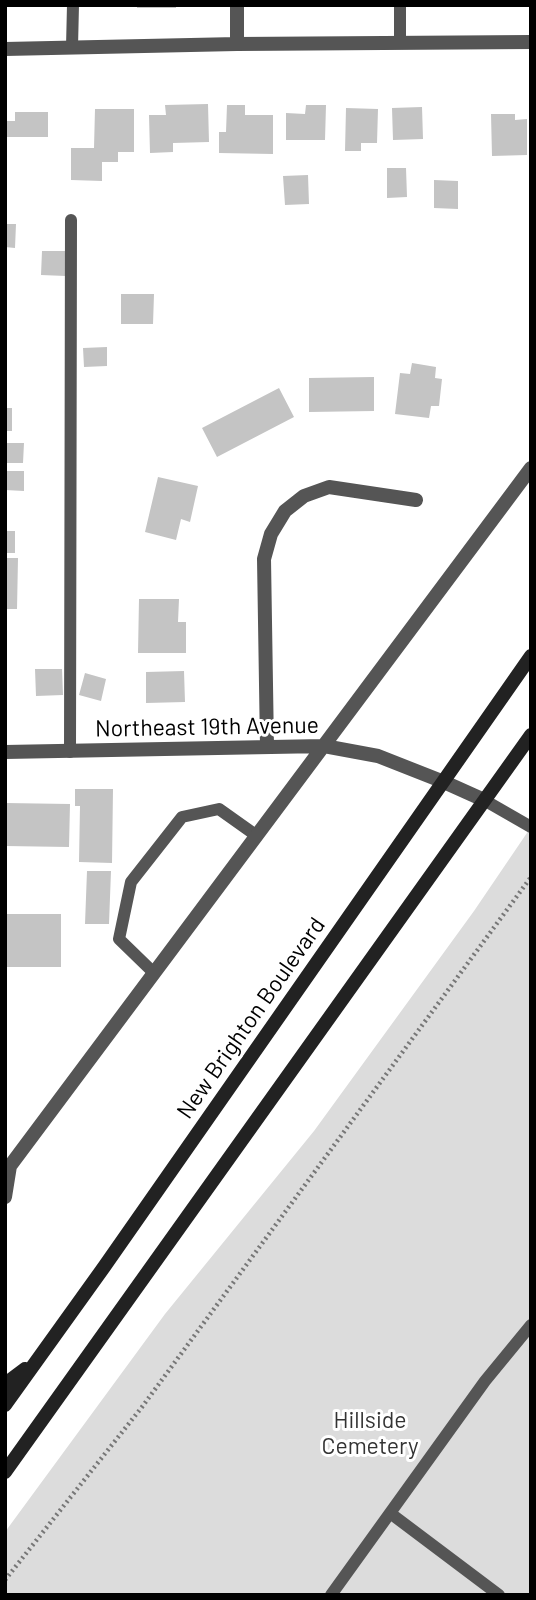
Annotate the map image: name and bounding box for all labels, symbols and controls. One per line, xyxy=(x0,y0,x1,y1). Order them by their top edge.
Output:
street label: Northeast 19th Avenue xyxy=(95,711,319,743)
street label: New Brighton Boulevard xyxy=(171,912,331,1124)
park label: Hillside Cemetery xyxy=(321,1406,419,1460)

